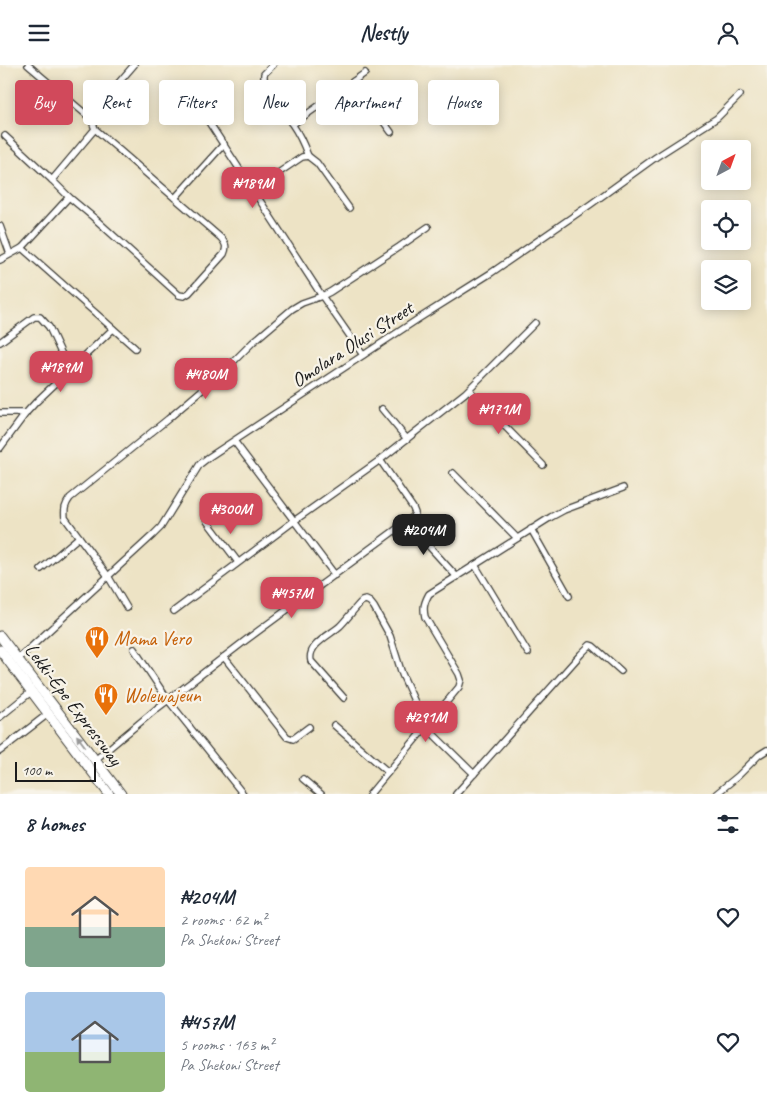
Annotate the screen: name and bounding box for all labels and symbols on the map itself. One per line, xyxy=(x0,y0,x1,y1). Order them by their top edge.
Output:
north arrow xyxy=(701,140,751,190)
pin: ₦189M xyxy=(218,167,288,209)
street label: Omolara Olusi Street xyxy=(287,294,420,393)
pin: ₦189M xyxy=(26,351,96,393)
pin: ₦480M xyxy=(171,357,241,400)
pin: ₦171M xyxy=(464,393,534,435)
pin: ₦300M xyxy=(196,493,266,535)
pin: ₦204M xyxy=(389,513,459,556)
pin: ₦457M xyxy=(257,577,327,619)
restaurant icon: Mama Vero xyxy=(84,625,110,659)
place label: Mama Vero xyxy=(114,626,192,651)
street label: Lekki-Epe Expressway xyxy=(19,638,129,772)
restaurant icon: Wolewajeun xyxy=(93,682,119,716)
place label: Wolewajeun xyxy=(124,683,202,708)
pin: ₦291M xyxy=(391,701,461,743)
one-way arrow xyxy=(75,735,86,748)
scale bar xyxy=(15,759,96,782)

